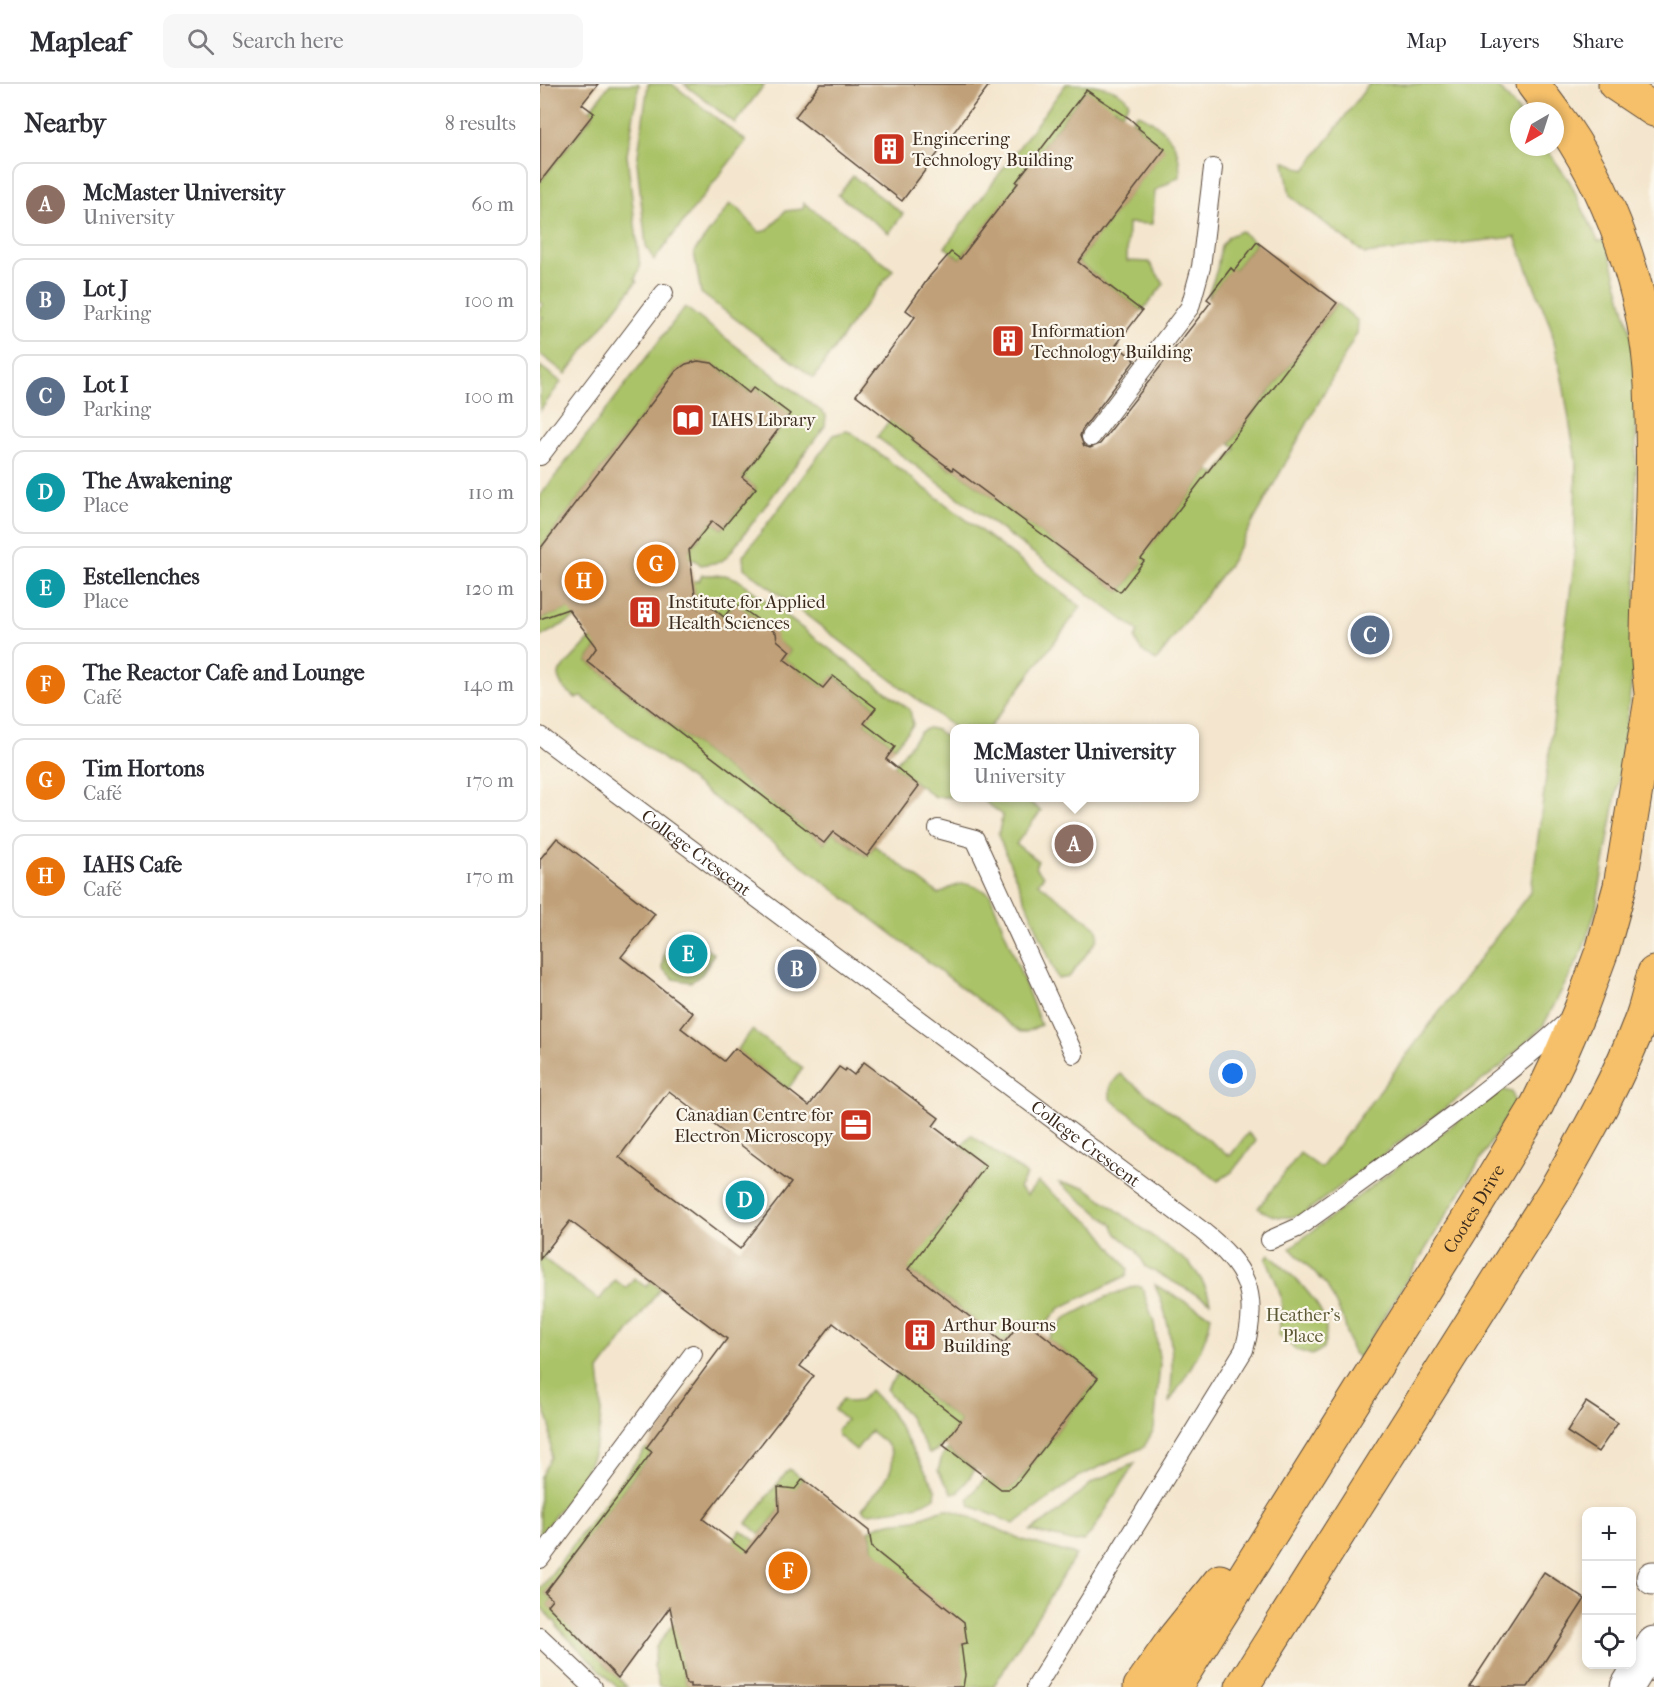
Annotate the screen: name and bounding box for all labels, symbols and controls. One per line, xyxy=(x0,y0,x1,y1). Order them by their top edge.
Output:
search box xyxy=(163,14,583,68)
text: Mapleaf xyxy=(30,25,127,58)
icon: search xyxy=(184,25,217,58)
text: Search here xyxy=(232,28,344,54)
text: Map xyxy=(1406,29,1447,53)
text: Layers xyxy=(1480,29,1539,53)
text: Share xyxy=(1572,29,1624,53)
north arrow xyxy=(1510,102,1564,156)
text: Nearby xyxy=(24,108,106,139)
text: 8 results xyxy=(445,112,516,135)
place label: Engineering Technology Building xyxy=(912,129,1074,171)
building icon: Engineering Technology Building xyxy=(871,131,907,167)
text: McMaster University xyxy=(83,180,285,206)
text: A xyxy=(39,193,52,216)
text: 60 m xyxy=(471,193,514,216)
text: University xyxy=(83,206,175,229)
text: Lot J xyxy=(83,276,128,302)
text: B xyxy=(39,289,52,312)
text: 100 m xyxy=(464,289,514,312)
text: Parking xyxy=(83,302,151,325)
place label: Information Technology Building xyxy=(1031,321,1193,363)
building icon: Information Technology Building xyxy=(990,323,1026,359)
text: Lot I xyxy=(83,372,129,398)
text: C xyxy=(39,385,52,408)
text: 100 m xyxy=(464,385,514,408)
text: Parking xyxy=(83,398,151,421)
library icon: IAHS Library xyxy=(670,402,706,438)
place label: IAHS Library xyxy=(711,410,817,431)
text: The Awakening xyxy=(83,468,232,494)
text: D xyxy=(38,481,53,504)
text: 110 m xyxy=(468,481,514,504)
text: Place xyxy=(83,494,129,517)
pin: G xyxy=(636,542,676,586)
pin: H xyxy=(564,558,603,604)
text: Estellenches xyxy=(83,564,200,590)
text: E xyxy=(39,577,52,600)
text: 120 m xyxy=(465,577,514,600)
text: Place xyxy=(83,590,129,613)
place label: Institute for Applied Health Sciences xyxy=(668,592,826,634)
building icon: Institute for Applied Health Sciences xyxy=(627,594,663,630)
pin: C xyxy=(1350,612,1390,658)
text: The Reactor Cafe and Lounge xyxy=(83,660,365,686)
text: F xyxy=(40,673,51,696)
text: 140 m xyxy=(463,673,514,696)
text: Café xyxy=(83,686,122,709)
popup xyxy=(950,724,1199,802)
text: McMaster University xyxy=(974,739,1175,765)
text: Tim Hortons xyxy=(83,756,204,782)
text: University xyxy=(974,765,1065,788)
text: G xyxy=(38,769,53,792)
text: 170 m xyxy=(465,769,514,792)
text: Café xyxy=(83,782,122,805)
street label: College Crescent xyxy=(637,805,755,901)
pin: A xyxy=(1054,822,1094,867)
text: IAHS Cafe xyxy=(83,852,182,878)
text: H xyxy=(38,865,53,888)
text: 170 m xyxy=(465,865,514,888)
text: Café xyxy=(83,878,122,901)
pin: E xyxy=(668,932,708,976)
pin: B xyxy=(778,946,816,992)
your location xyxy=(1218,1059,1247,1088)
street label: College Crescent xyxy=(1026,1096,1144,1192)
place label: Canadian Centre for Electron Microscopy xyxy=(674,1105,834,1147)
office icon: Canadian Centre for Electron Microscopy xyxy=(838,1107,874,1143)
street label: Cootes Drive xyxy=(1439,1161,1510,1257)
pin: D xyxy=(726,1178,764,1222)
park label: Heather’s Place xyxy=(1266,1305,1341,1347)
place label: Arthur Bourns Building xyxy=(942,1315,1056,1357)
building icon: Arthur Bourns Building xyxy=(902,1317,938,1353)
map controls xyxy=(1582,1507,1636,1669)
button: + xyxy=(1582,1507,1636,1561)
pin: F xyxy=(768,1548,808,1594)
button: − xyxy=(1582,1561,1636,1615)
button: locate xyxy=(1582,1615,1636,1669)

